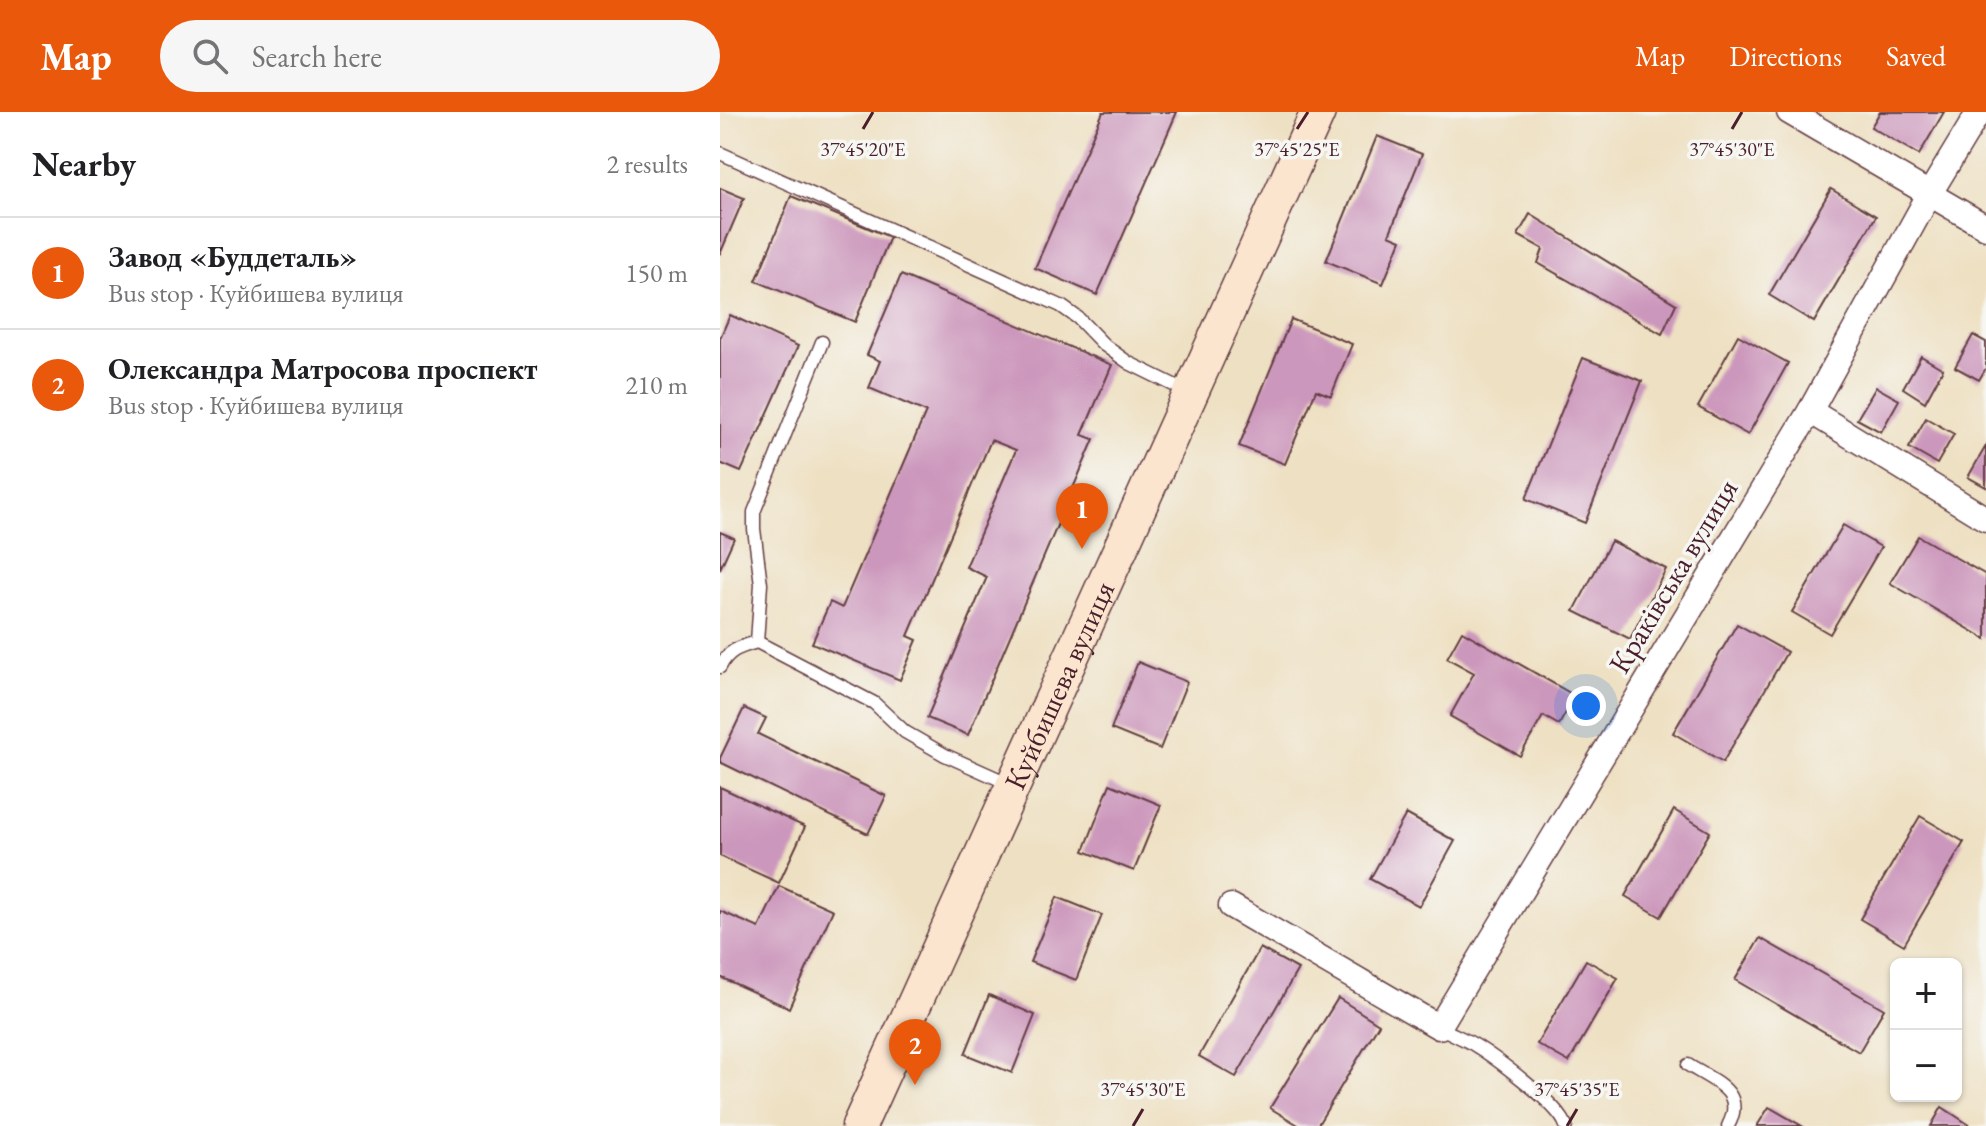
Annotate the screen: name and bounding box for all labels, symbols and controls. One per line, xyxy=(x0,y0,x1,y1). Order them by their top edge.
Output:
search box xyxy=(160,20,720,92)
text: Map xyxy=(40,32,112,81)
icon: search xyxy=(188,34,232,78)
text: Search here xyxy=(252,37,382,76)
text: Map xyxy=(1635,38,1685,74)
text: Directions xyxy=(1729,38,1842,74)
text: Saved xyxy=(1886,38,1946,74)
text: 37°45'20"E xyxy=(820,136,906,162)
text: 37°45'25"E xyxy=(1254,136,1340,162)
text: 37°45'30"E xyxy=(1689,136,1775,162)
text: Nearby xyxy=(32,142,136,186)
text: 2 results xyxy=(607,147,688,181)
text: Завод «Буддеталь» xyxy=(108,237,357,276)
text: 1 xyxy=(51,256,65,290)
text: 150 m xyxy=(625,256,688,290)
text: Bus stop · Куйбишева вулиця xyxy=(108,276,404,310)
text: Олександра Матросова проспект xyxy=(108,349,537,388)
text: 2 xyxy=(51,368,65,402)
text: 210 m xyxy=(625,368,688,402)
text: Bus stop · Куйбишева вулиця xyxy=(108,388,404,422)
street label: Краківська вулиця xyxy=(1600,472,1746,680)
pin: 1 xyxy=(1056,483,1108,549)
street label: Куйбишева вулиця xyxy=(995,575,1123,795)
your location xyxy=(1566,686,1606,726)
map controls xyxy=(1890,958,1962,1102)
button: + xyxy=(1890,958,1962,1030)
pin: 2 xyxy=(889,1019,941,1085)
button: − xyxy=(1890,1030,1962,1102)
text: 37°45'30"E xyxy=(1100,1076,1186,1102)
text: 37°45'35"E xyxy=(1534,1076,1620,1102)

